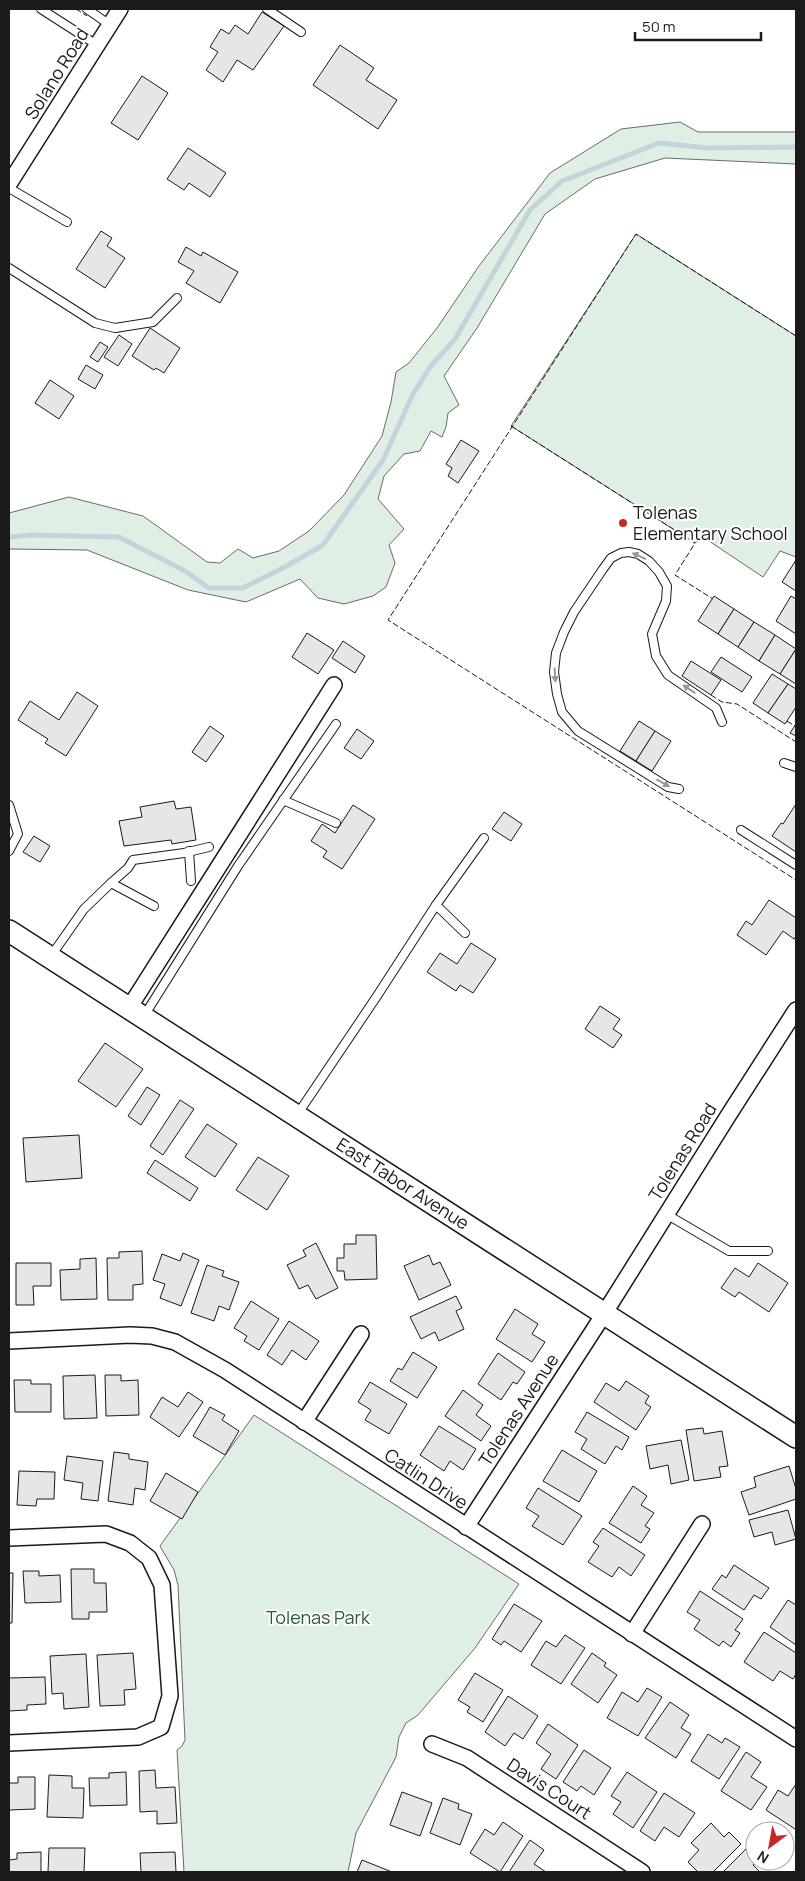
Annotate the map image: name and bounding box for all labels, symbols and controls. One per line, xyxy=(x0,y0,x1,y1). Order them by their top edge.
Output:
scale bar xyxy=(635,10,761,42)
text: 50 m xyxy=(642,16,676,37)
street label: Solano Road xyxy=(19,23,94,124)
place label: Tolenas Elementary School xyxy=(633,500,788,545)
marker: Tolenas Elementary School xyxy=(617,517,629,529)
one-way arrow xyxy=(632,552,646,560)
one-way arrow xyxy=(551,667,559,683)
one-way arrow xyxy=(682,684,695,694)
one-way arrow xyxy=(655,779,670,787)
street label: Tolenas Road xyxy=(643,1098,722,1205)
street label: East Tabor Avenue xyxy=(332,1132,474,1235)
street label: Tolenas Avenue xyxy=(473,1349,564,1470)
street label: Catlin Drive xyxy=(380,1442,473,1514)
park label: Tolenas Park xyxy=(266,1605,371,1629)
street label: Davis Court xyxy=(503,1752,596,1824)
north arrow xyxy=(745,1821,795,1871)
text: N xyxy=(754,1847,772,1868)

